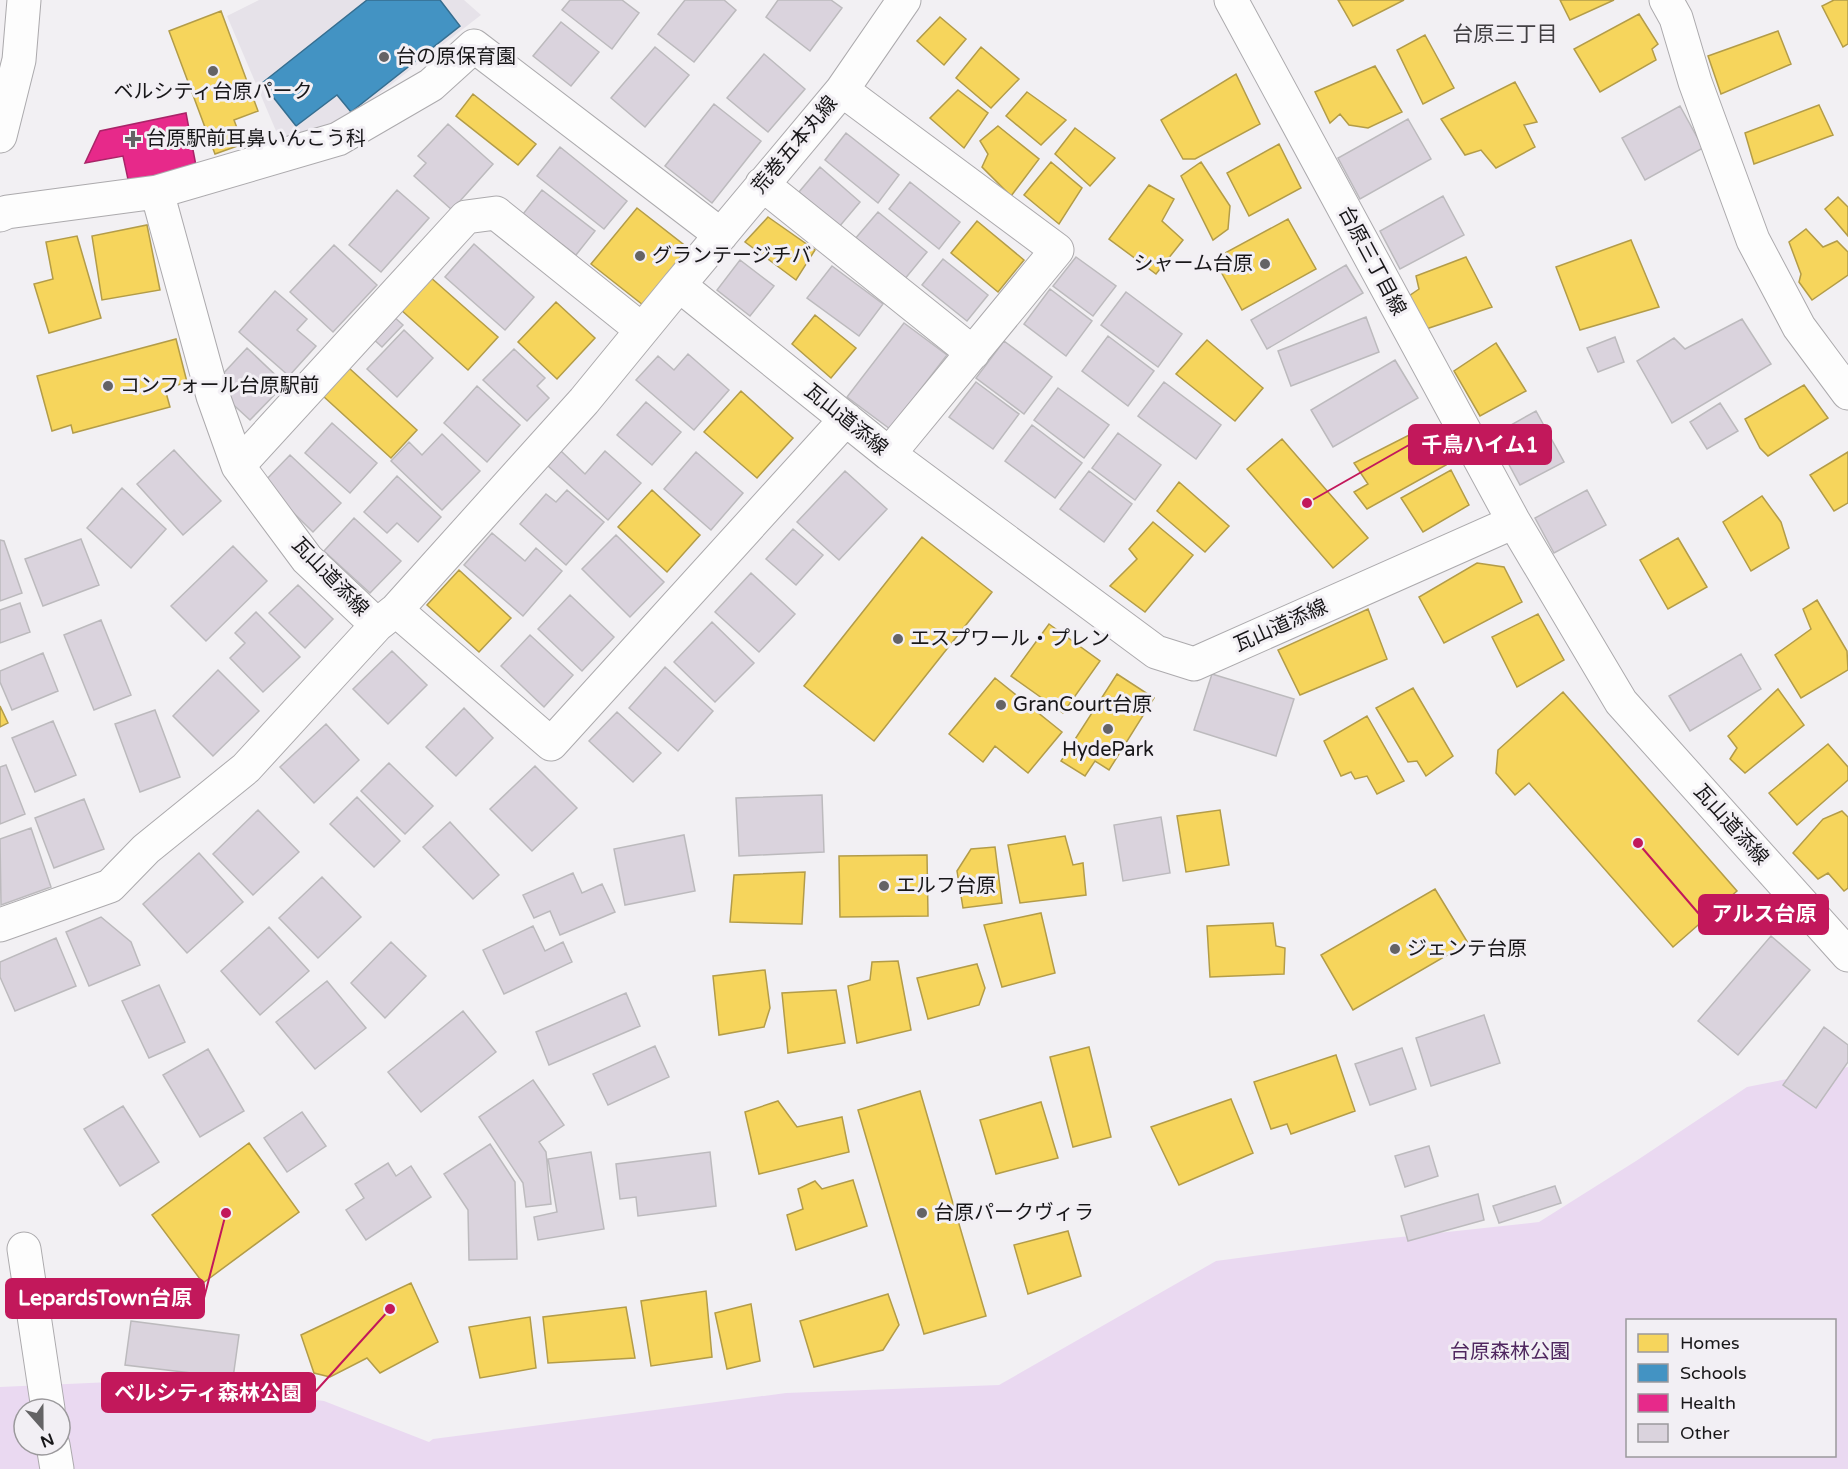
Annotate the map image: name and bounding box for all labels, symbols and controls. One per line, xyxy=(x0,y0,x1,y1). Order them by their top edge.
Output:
district label: 台原三丁目 xyxy=(1453,22,1558,47)
place label: 台の原保育園 xyxy=(396,45,516,69)
marker: 台の原保育園 xyxy=(377,50,391,64)
marker: ベルシティ台原パーク xyxy=(206,64,220,78)
place label: ベルシティ台原パーク xyxy=(114,80,312,104)
street label: 荒巻五本丸線 xyxy=(747,91,843,199)
place label: 台原駅前耳鼻いんこう科 xyxy=(146,127,366,151)
marker: 台原駅前耳鼻いんこう科 xyxy=(124,130,142,148)
street label: 台原三丁目線 xyxy=(1333,202,1411,320)
place label: グランテージチバ xyxy=(652,244,812,268)
marker: グランテージチバ xyxy=(633,249,647,263)
place label: シャーム台原 xyxy=(1134,252,1253,276)
marker: シャーム台原 xyxy=(1258,257,1272,271)
place label: コンフォール台原駅前 xyxy=(120,374,319,398)
marker: コンフォール台原駅前 xyxy=(101,379,115,393)
street label: 瓦山道添線 xyxy=(800,379,892,461)
callout: 千鳥ハイム1 xyxy=(1409,425,1551,464)
text: 千鳥ハイム1 xyxy=(1421,433,1539,458)
street label: 瓦山道添線 xyxy=(287,533,373,621)
street label: 瓦山道添線 xyxy=(1230,595,1332,657)
place label: エスプワール・プレン xyxy=(910,627,1110,651)
marker: エスプワール・プレン xyxy=(891,632,905,646)
place label: GranCourt台原 xyxy=(1013,693,1152,717)
marker: GranCourt台原 xyxy=(994,698,1008,712)
marker: HydePark xyxy=(1101,722,1115,736)
place label: HydePark xyxy=(1062,738,1154,762)
street label: 瓦山道添線 xyxy=(1689,780,1773,870)
place label: エルフ台原 xyxy=(896,874,996,898)
marker: エルフ台原 xyxy=(877,879,891,893)
callout: アルス台原 xyxy=(1699,895,1828,934)
text: アルス台原 xyxy=(1712,902,1816,927)
place label: ジェンテ台原 xyxy=(1407,937,1527,961)
marker: ジェンテ台原 xyxy=(1388,942,1402,956)
place label: 台原パークヴィラ xyxy=(934,1201,1094,1225)
marker: 台原パークヴィラ xyxy=(915,1206,929,1220)
callout: LepardsTown台原 xyxy=(6,1279,204,1318)
text: LepardsTown台原 xyxy=(18,1286,192,1311)
legend xyxy=(1626,1319,1836,1457)
text: Homes xyxy=(1680,1332,1740,1354)
park label: 台原森林公園 xyxy=(1450,1340,1570,1364)
text: Schools xyxy=(1680,1362,1747,1384)
callout: ベルシティ森林公園 xyxy=(102,1373,315,1412)
text: ベルシティ森林公園 xyxy=(114,1381,302,1406)
text: Health xyxy=(1680,1392,1736,1414)
north arrow xyxy=(12,1397,72,1457)
text: Other xyxy=(1680,1422,1730,1444)
text: N xyxy=(37,1428,57,1452)

